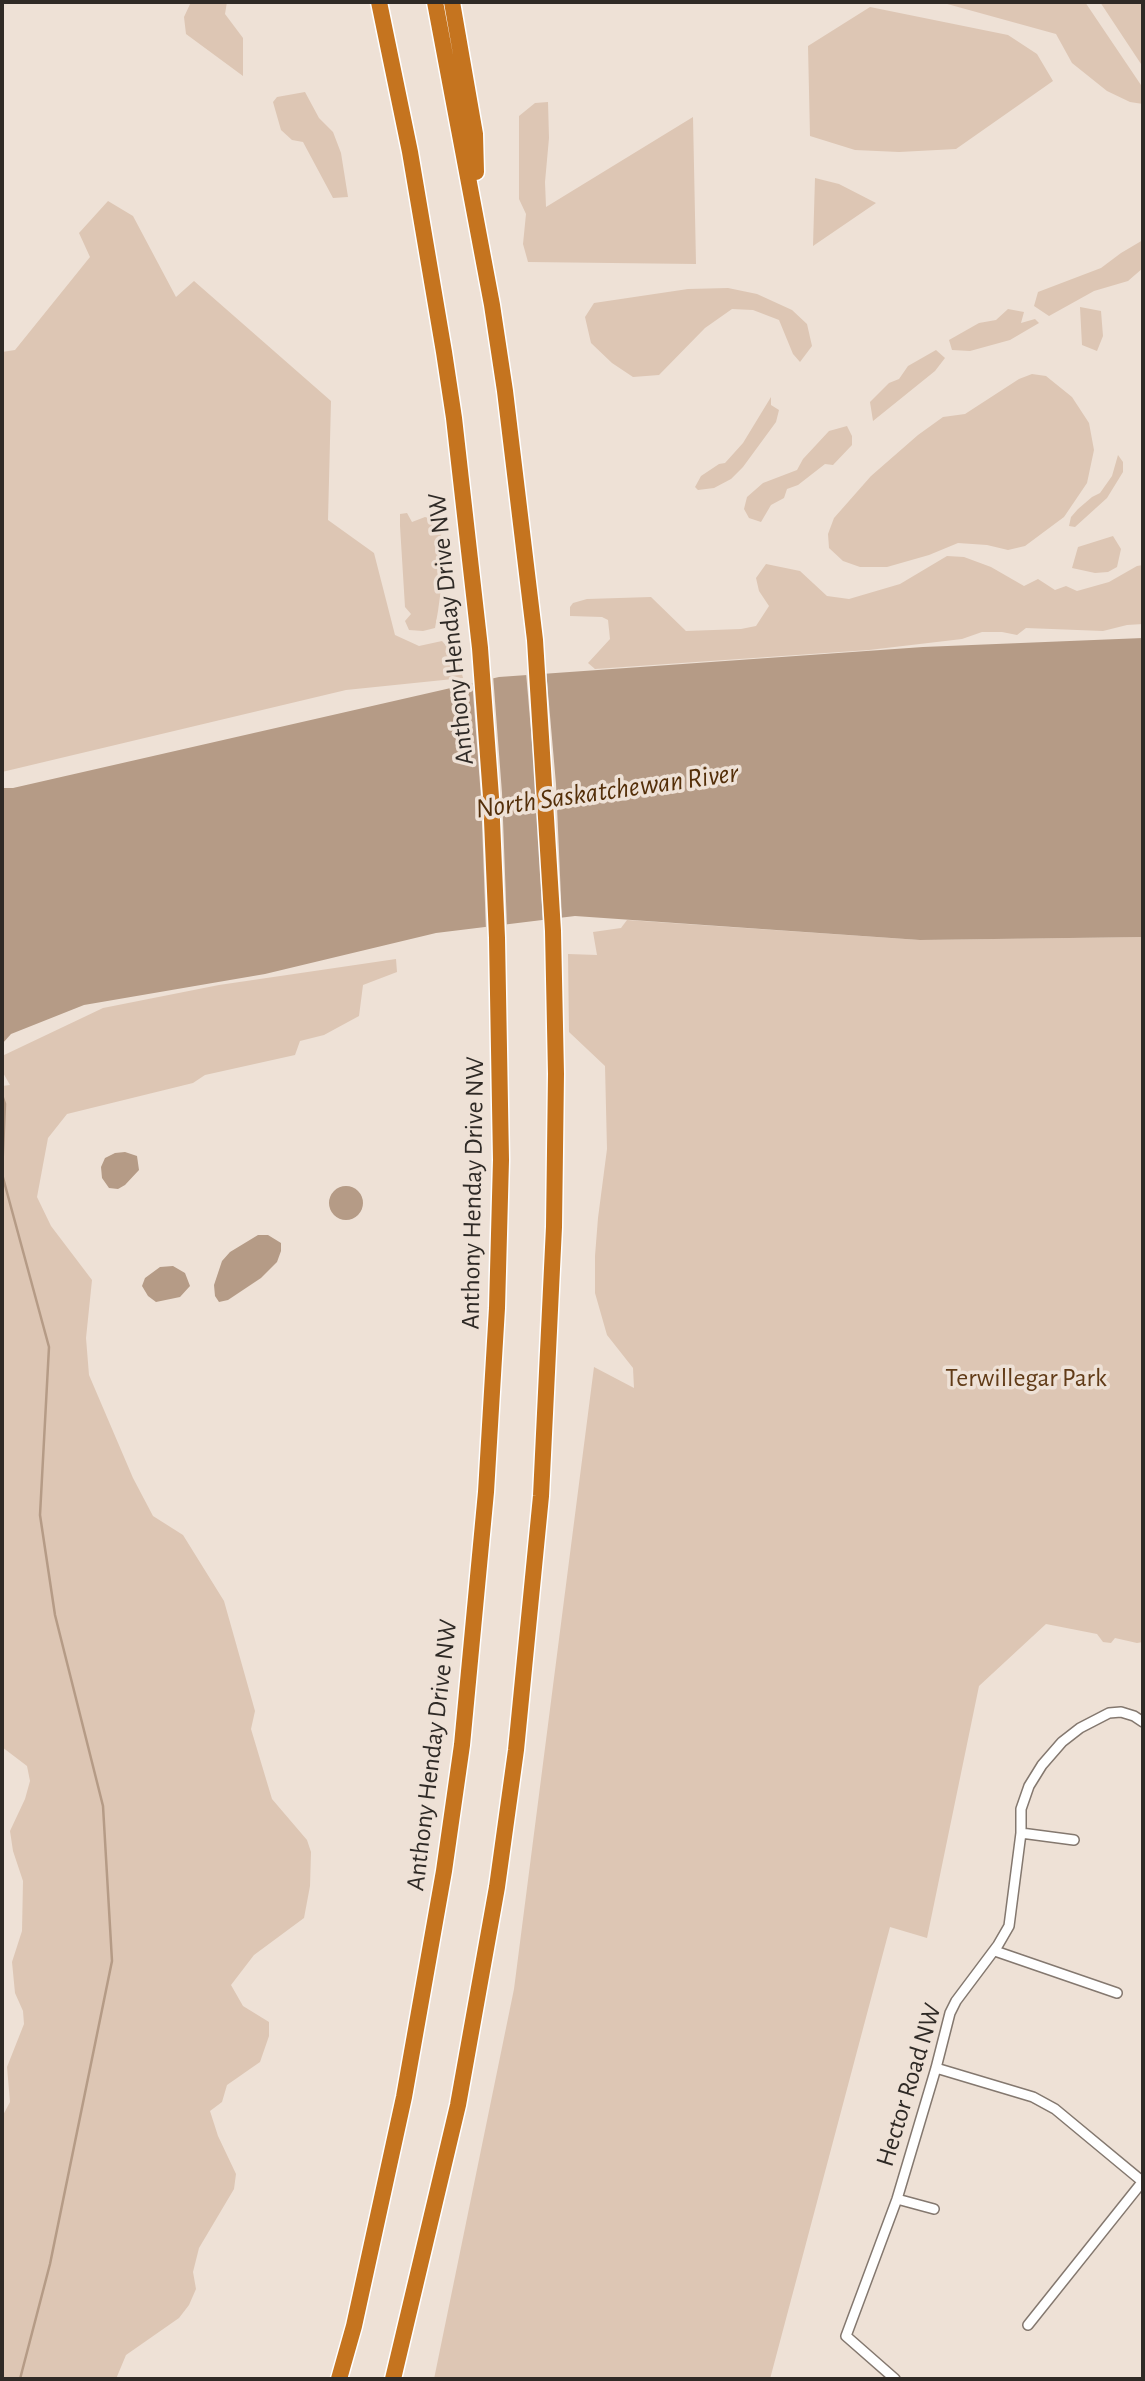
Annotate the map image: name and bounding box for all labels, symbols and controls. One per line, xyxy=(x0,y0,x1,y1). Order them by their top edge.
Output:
street label: Anthony Henday Drive NW xyxy=(421,492,481,766)
water label: North Saskatchewan River xyxy=(473,756,741,826)
street label: Anthony Henday Drive NW xyxy=(455,1056,491,1330)
park label: Terwillegar Park xyxy=(945,1362,1107,1394)
street label: Anthony Henday Drive NW xyxy=(400,1618,464,1892)
street label: Hector Road NW xyxy=(869,2000,949,2170)

